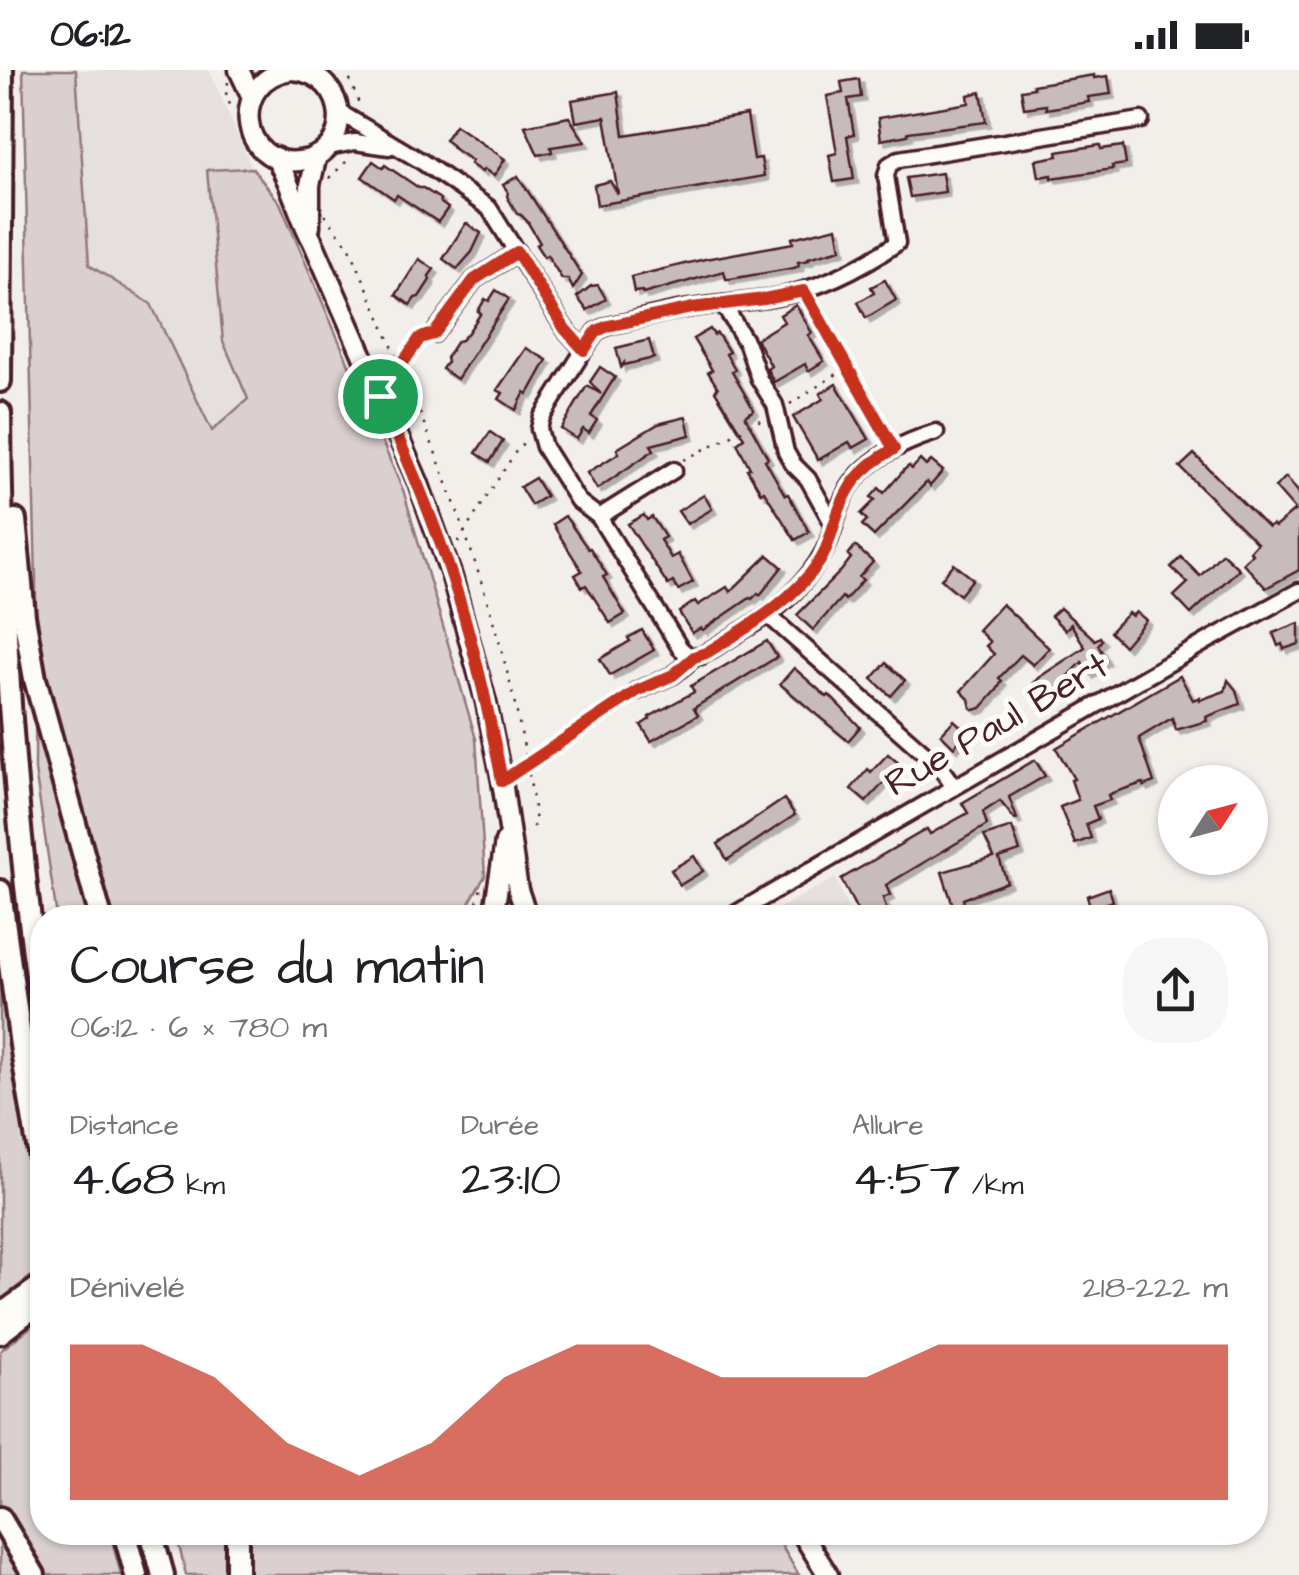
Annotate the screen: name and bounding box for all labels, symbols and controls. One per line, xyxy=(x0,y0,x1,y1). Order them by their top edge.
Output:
text: 06:12 xyxy=(50,9,131,61)
pin xyxy=(338,354,423,439)
icon: arrive xyxy=(353,369,408,424)
street label: Rue Paul Bert xyxy=(876,640,1118,810)
north arrow xyxy=(1158,765,1268,875)
map controls xyxy=(1158,765,1268,875)
text: Course du matin xyxy=(70,929,485,1005)
button: share xyxy=(1123,938,1228,1043)
text: 06:12 · 6 × 780 m xyxy=(70,1005,327,1050)
text: Distance xyxy=(70,1106,179,1145)
text: Durée xyxy=(461,1106,539,1145)
text: Allure xyxy=(852,1106,924,1145)
text: 4.68 xyxy=(70,1145,175,1214)
text: 23:10 xyxy=(461,1145,561,1214)
text: 4:57 xyxy=(852,1145,961,1214)
text: km xyxy=(175,1166,225,1205)
text: /km xyxy=(961,1166,1024,1205)
text: Dénivelé xyxy=(70,1265,185,1310)
text: 218–222 m xyxy=(1082,1265,1228,1310)

